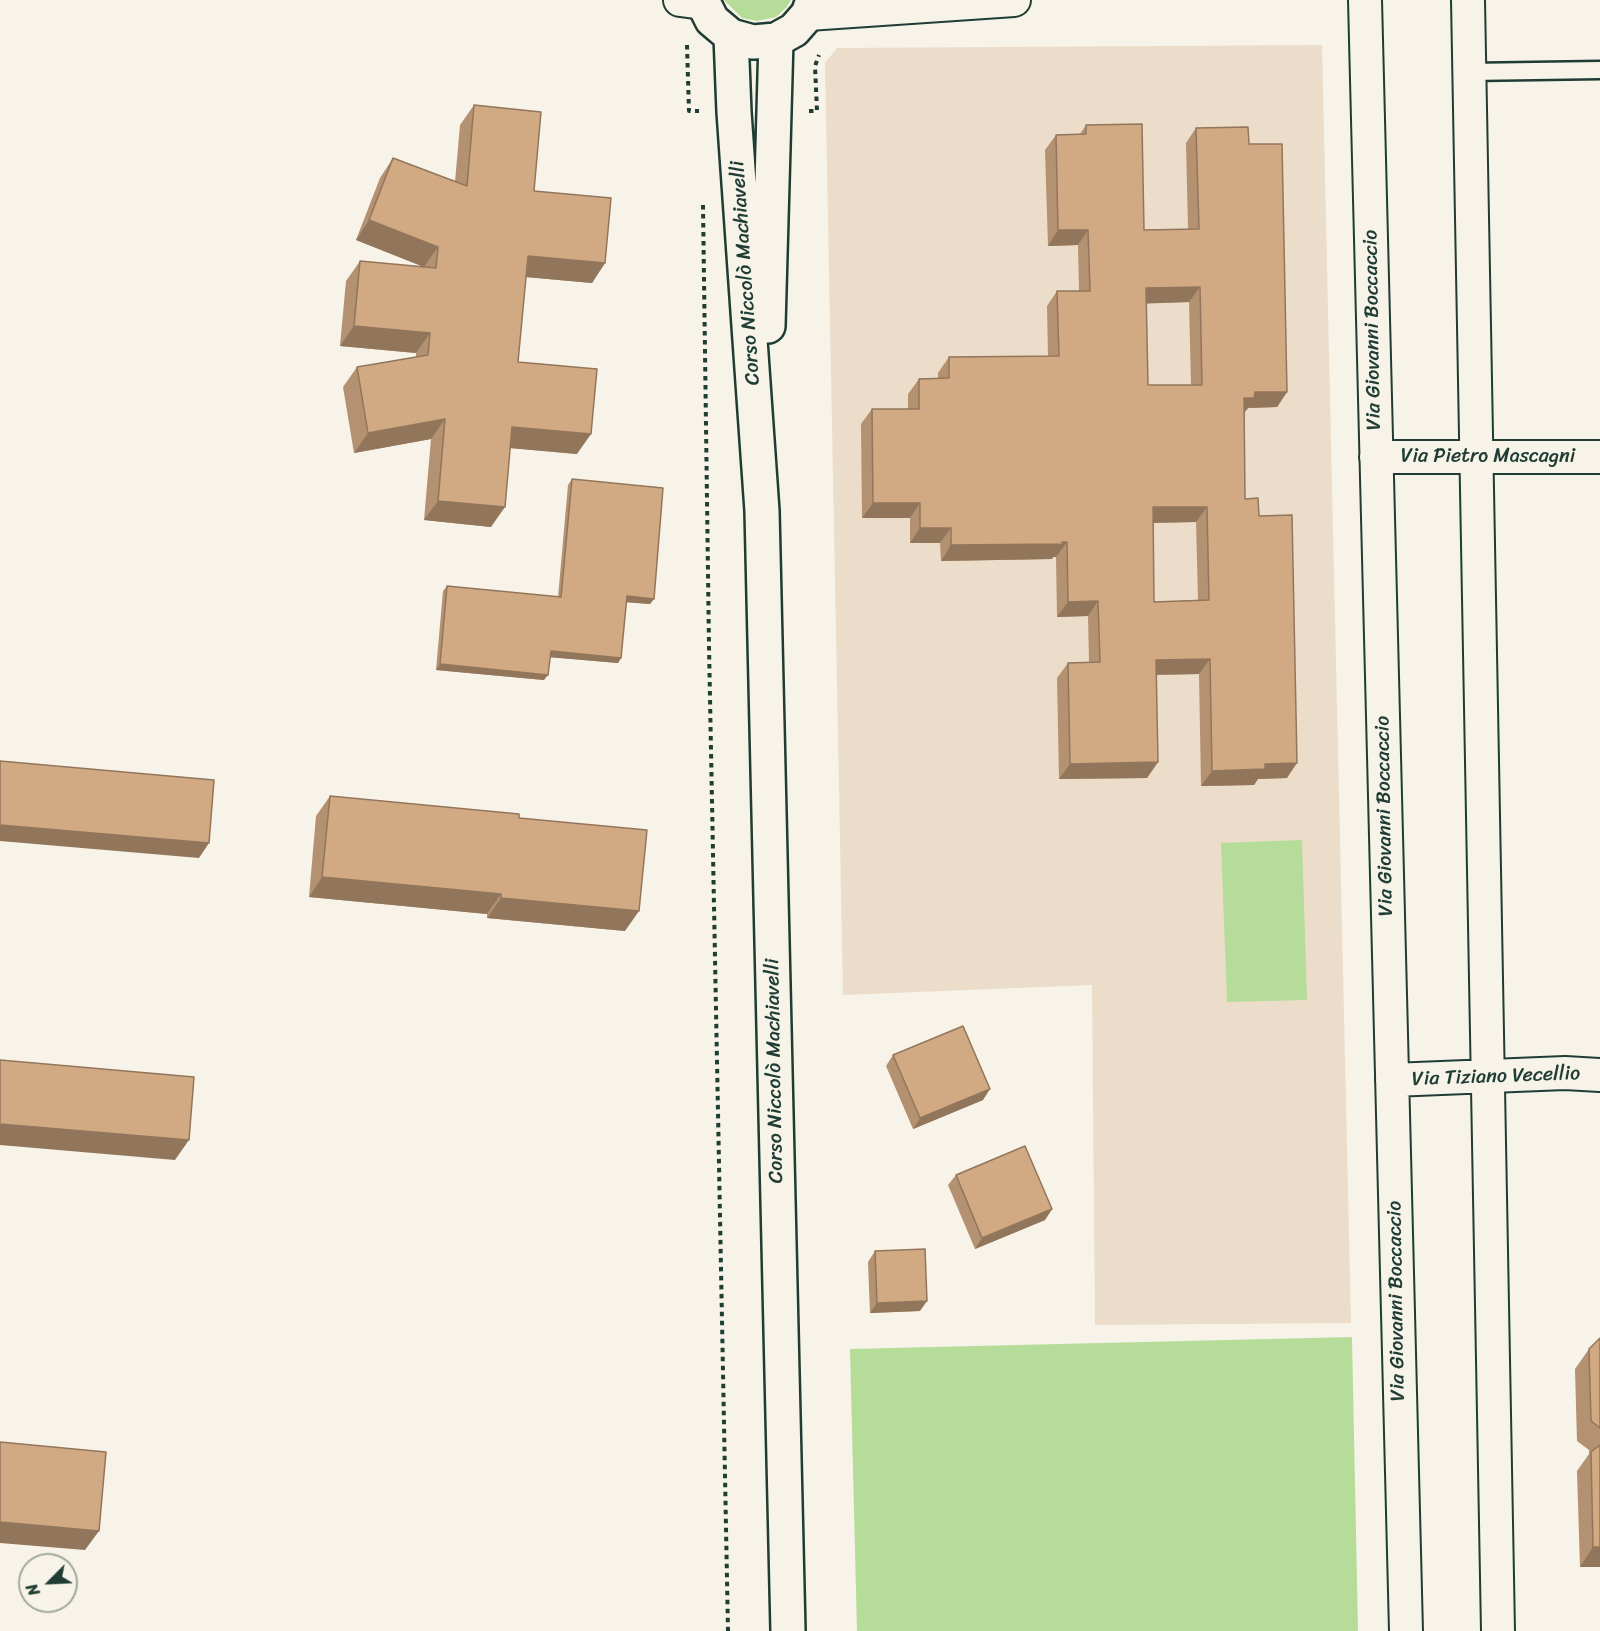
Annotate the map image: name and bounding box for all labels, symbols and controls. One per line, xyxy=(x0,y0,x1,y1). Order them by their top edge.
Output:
street label: Corso Niccolò Machiavelli xyxy=(726,160,766,386)
street label: Via Giovanni Boccaccio xyxy=(1359,229,1387,431)
street label: Via Pietro Mascagni xyxy=(1401,445,1575,469)
street label: Via Giovanni Boccaccio xyxy=(1371,715,1399,917)
street label: Corso Niccolò Machiavelli xyxy=(761,958,789,1184)
street label: Via Tiziano Vecellio xyxy=(1411,1062,1581,1092)
street label: Via Giovanni Boccaccio xyxy=(1383,1200,1411,1402)
north arrow xyxy=(18,1553,78,1613)
text: N xyxy=(17,1579,48,1601)

